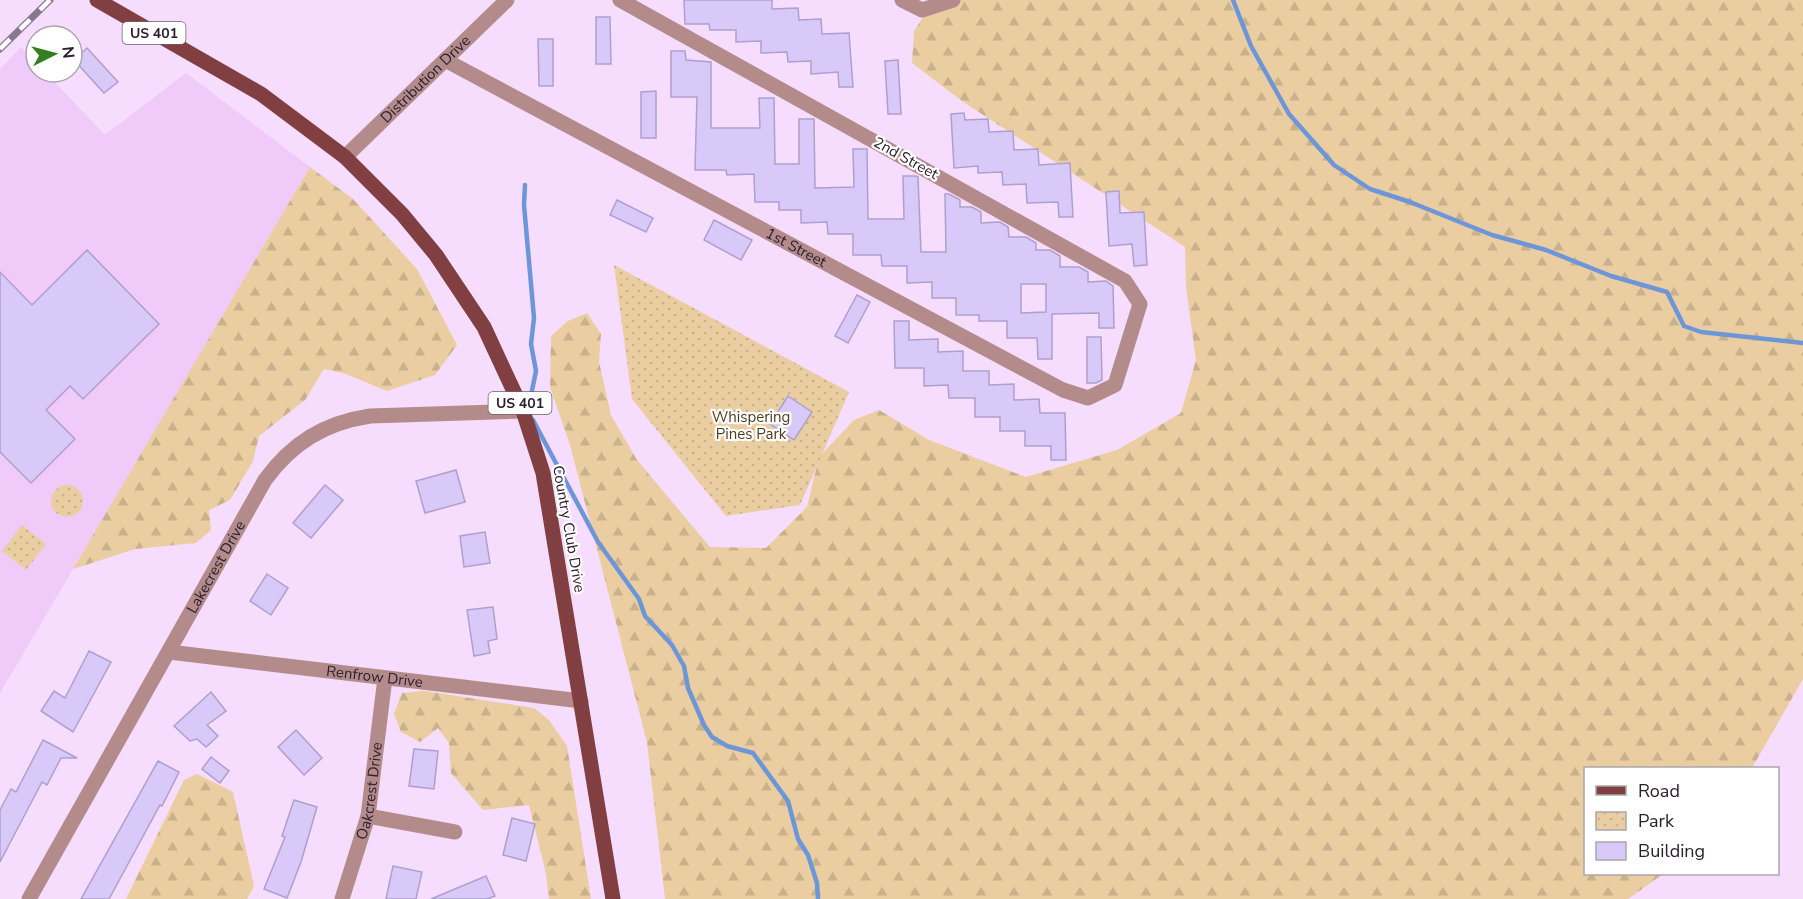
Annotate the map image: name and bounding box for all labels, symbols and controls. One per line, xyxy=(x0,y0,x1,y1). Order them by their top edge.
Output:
road number: US 401 xyxy=(122,22,186,44)
north arrow xyxy=(24,24,84,84)
street label: Distribution Drive xyxy=(376,31,475,127)
text: N xyxy=(56,45,79,60)
street label: 2nd Street xyxy=(870,132,943,184)
street label: 1st Street xyxy=(762,223,831,272)
road number: US 401 xyxy=(488,392,552,414)
park label: Whispering Pines Park xyxy=(712,407,790,444)
street label: Country Club Drive xyxy=(548,464,590,594)
street label: Lakecrest Drive xyxy=(182,517,250,617)
street label: Renfrow Drive xyxy=(325,661,424,692)
street label: Oakcrest Drive xyxy=(351,741,387,842)
legend xyxy=(1584,767,1779,875)
text: Road xyxy=(1638,779,1680,803)
text: Park xyxy=(1638,809,1675,833)
text: Building xyxy=(1638,839,1705,863)

